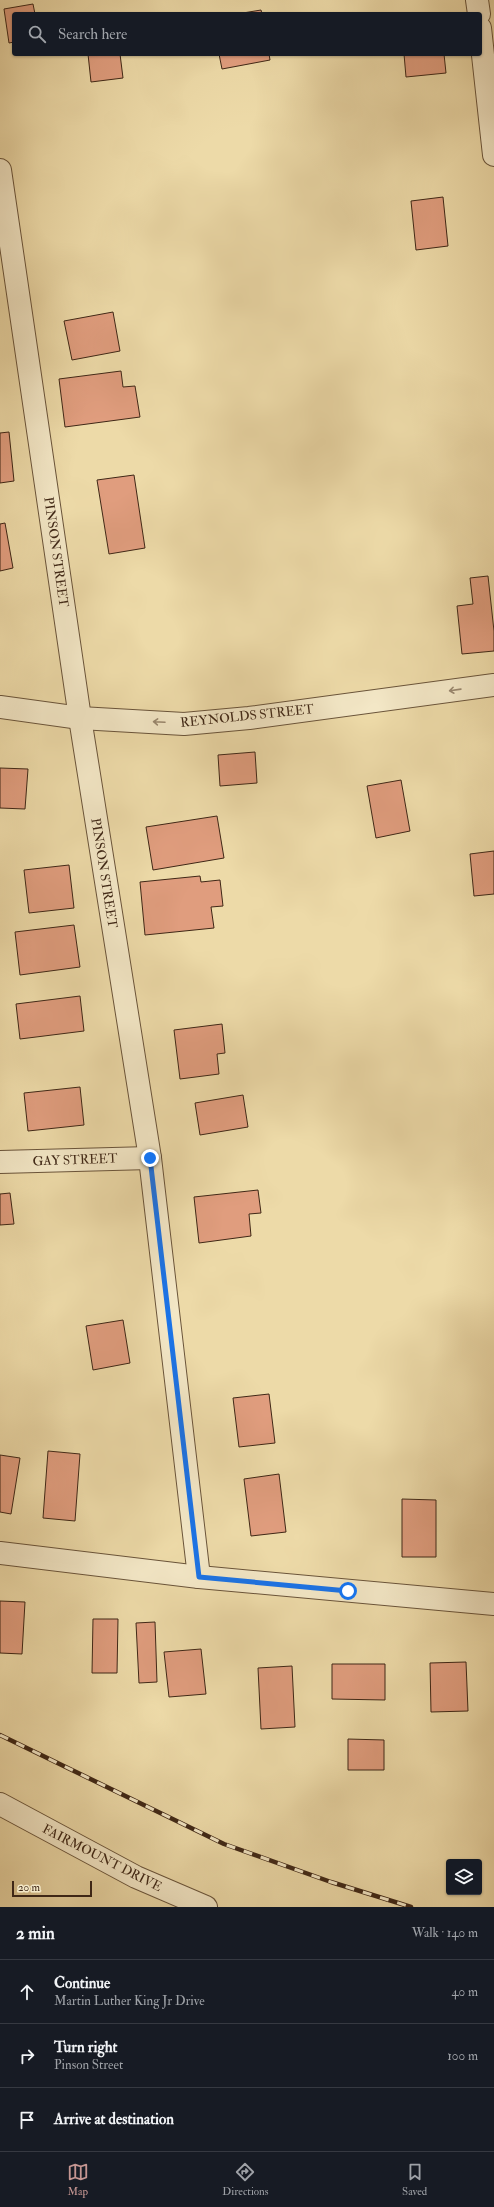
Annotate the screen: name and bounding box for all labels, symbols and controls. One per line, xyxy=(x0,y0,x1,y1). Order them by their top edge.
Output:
search box xyxy=(12,12,482,56)
icon: search xyxy=(26,23,48,45)
text: Search here xyxy=(58,25,127,44)
street label: PINSON STREET xyxy=(40,496,72,608)
one-way arrow xyxy=(449,686,462,694)
street label: REYNOLDS STREET xyxy=(179,701,315,731)
one-way arrow xyxy=(153,719,166,726)
street label: PINSON STREET xyxy=(87,817,121,929)
route end xyxy=(141,1149,159,1167)
street label: GAY STREET xyxy=(32,1151,118,1169)
route start xyxy=(339,1582,357,1600)
street label: FAIRMOUNT DRIVE xyxy=(40,1821,164,1895)
map controls xyxy=(446,1859,482,1895)
button: layers xyxy=(446,1859,482,1895)
scale bar xyxy=(12,1879,92,1898)
text: 20 m xyxy=(18,1881,40,1894)
text: 2 min xyxy=(16,1923,55,1944)
text: Walk · 140 m xyxy=(412,1925,478,1941)
text: Continue xyxy=(54,1974,110,1993)
icon: ahead xyxy=(16,1981,38,2003)
text: 40 m xyxy=(452,1984,478,2000)
text: Martin Luther King Jr Drive xyxy=(54,1993,205,2009)
text: Turn right xyxy=(54,2038,117,2057)
icon: right xyxy=(16,2045,38,2067)
text: 100 m xyxy=(447,2048,478,2064)
text: Pinson Street xyxy=(54,2057,123,2073)
icon: arrive xyxy=(16,2109,38,2131)
text: Arrive at destination xyxy=(54,2110,174,2129)
tab: Map xyxy=(67,2161,89,2198)
tab: Directions xyxy=(222,2161,269,2198)
tab: Saved xyxy=(402,2161,427,2198)

